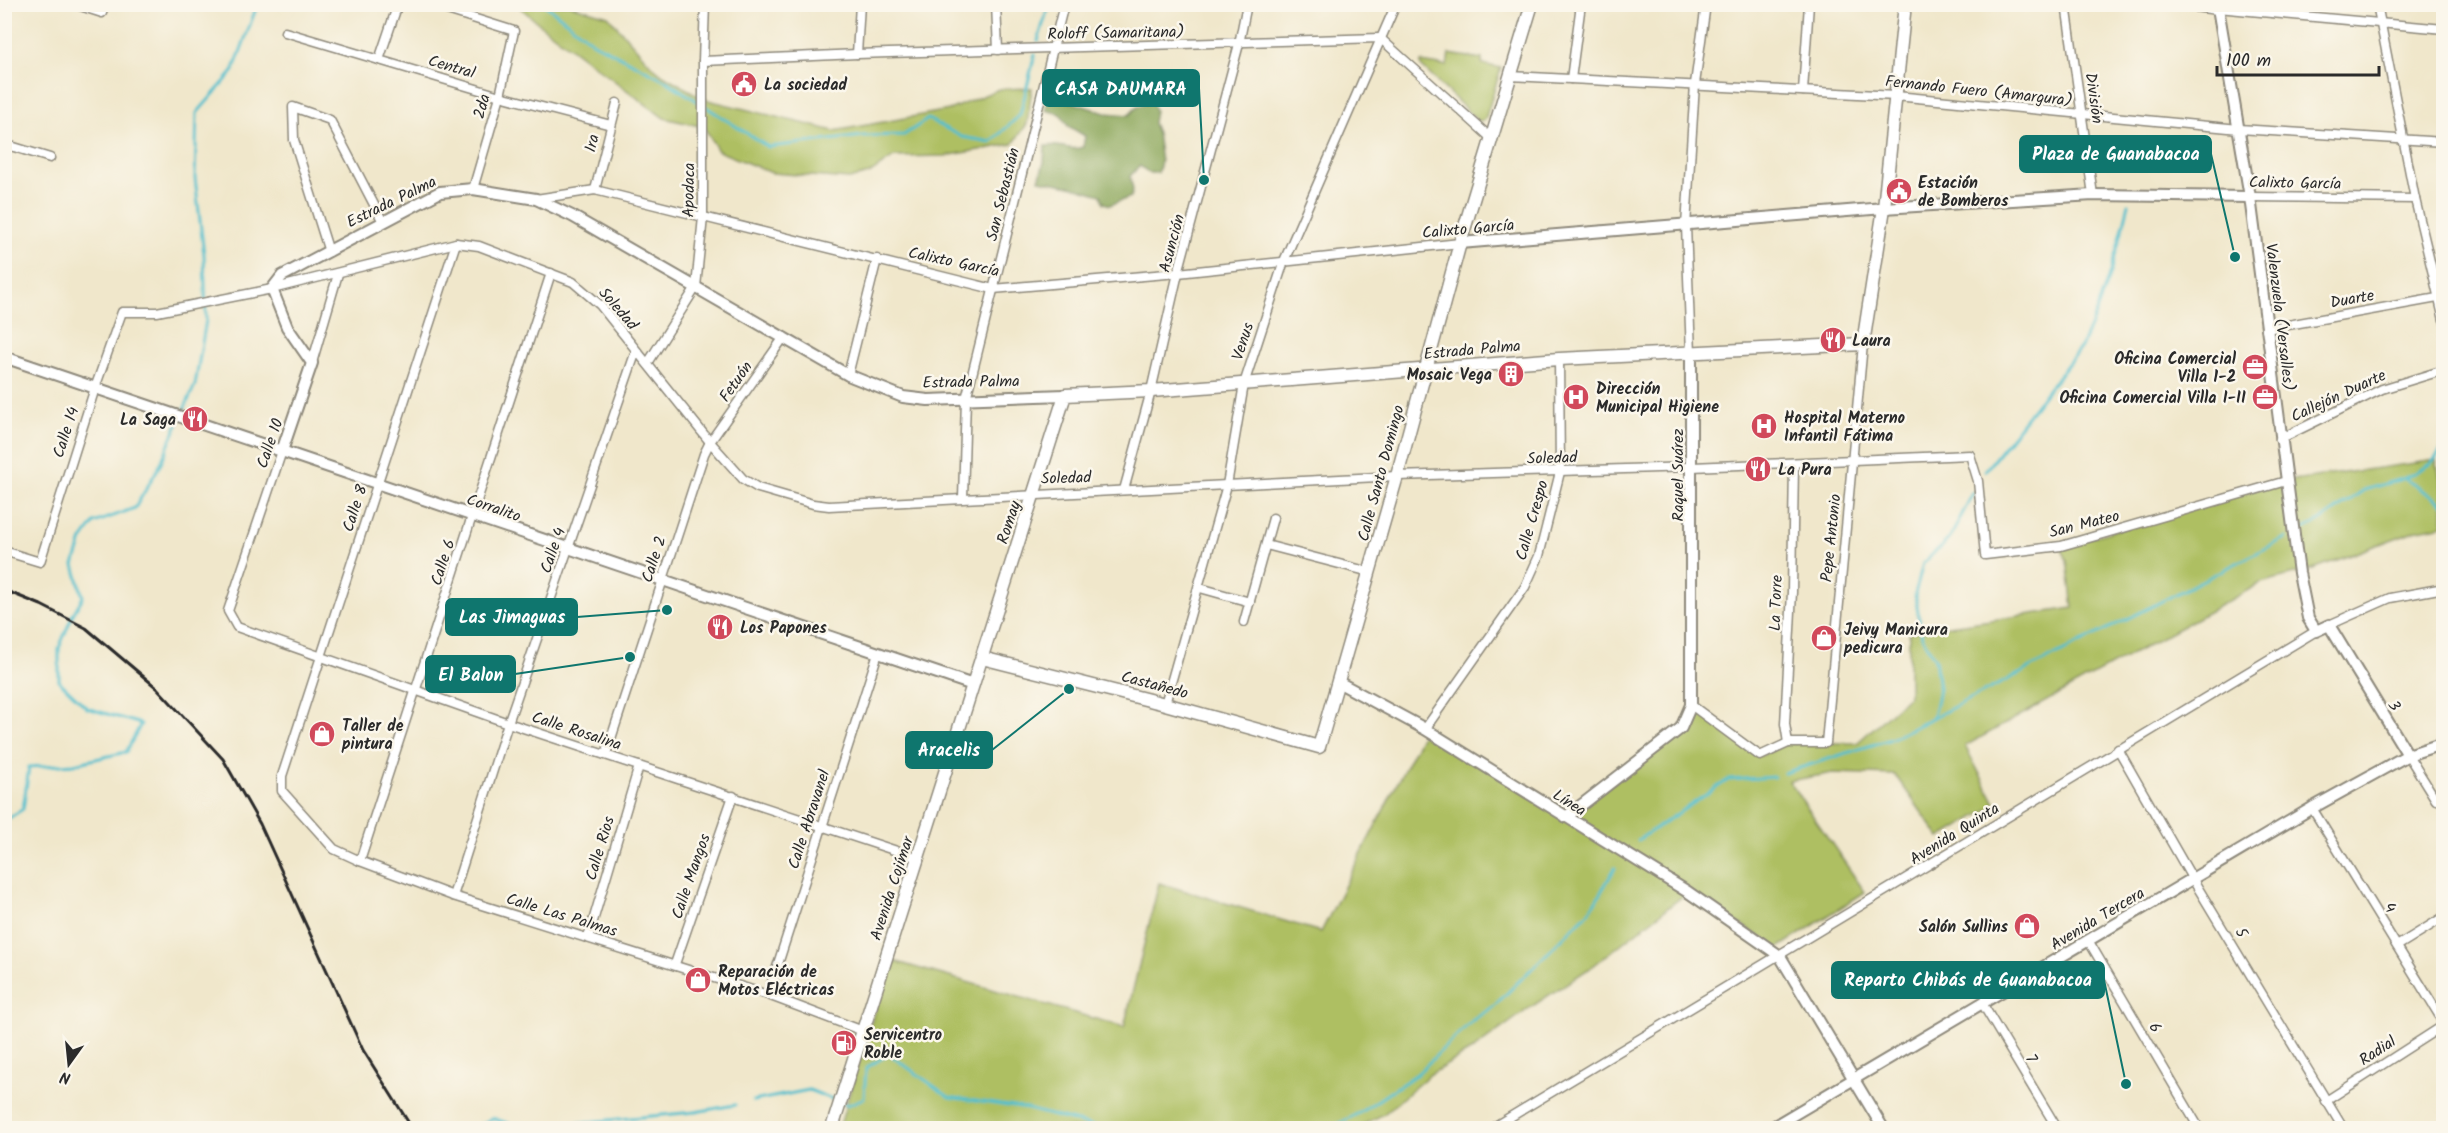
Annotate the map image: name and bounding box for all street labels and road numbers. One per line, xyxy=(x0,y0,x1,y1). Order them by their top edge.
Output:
street label: Roloff (Samaritana) xyxy=(1047,20,1185,47)
street label: Central xyxy=(425,49,478,86)
street label: Fernando Fuero (Amargura) xyxy=(1884,69,2074,114)
street label: División xyxy=(2078,71,2109,125)
street label: 2da xyxy=(467,91,498,122)
street label: 1ra xyxy=(578,132,607,155)
street label: San Sebastián xyxy=(980,145,1027,244)
street label: Apodaca xyxy=(677,162,702,218)
street label: Estrada Palma xyxy=(342,170,441,235)
street label: Calixto García xyxy=(2249,170,2341,197)
street label: Asunción xyxy=(1153,211,1192,275)
street label: Calixto García xyxy=(1421,213,1515,246)
street label: Calixto García xyxy=(906,241,1002,284)
street label: Valenzuela (Versalles) xyxy=(2258,242,2301,392)
street label: Soledad xyxy=(592,282,644,337)
street label: Duarte xyxy=(2328,283,2376,316)
street label: Venus xyxy=(1226,319,1261,364)
street label: Estrada Palma xyxy=(1423,334,1522,367)
street label: Fetuón xyxy=(713,356,759,408)
street label: Callejón Duarte xyxy=(2287,363,2390,429)
street label: Estrada Palma xyxy=(922,369,1020,396)
street label: Calle Santo Domingo xyxy=(1351,402,1412,544)
street label: Calle 14 xyxy=(46,404,86,461)
street label: Calle 10 xyxy=(250,415,291,472)
street label: Raquel Suárez xyxy=(1666,429,1691,521)
street label: Soledad xyxy=(1526,445,1579,472)
street label: Soledad xyxy=(1040,465,1093,492)
street label: Calle Crespo xyxy=(1509,477,1556,563)
street label: Calle 8 xyxy=(336,481,375,535)
street label: Corralito xyxy=(463,487,524,529)
street label: Pepe Antonio xyxy=(1814,493,1849,583)
street label: Romay xyxy=(991,497,1028,547)
street label: San Mateo xyxy=(2047,504,2122,545)
street label: Calle 4 xyxy=(534,524,573,577)
street label: Calle 2 xyxy=(635,533,674,586)
street label: Calle 6 xyxy=(424,536,463,589)
street label: La Torre xyxy=(1763,575,1790,632)
street label: Castañedo xyxy=(1118,665,1191,706)
street label: 3 xyxy=(2381,695,2407,716)
street label: Calle Rosalina xyxy=(528,705,625,758)
street label: Calle Abravanel xyxy=(782,766,837,872)
street label: Línea xyxy=(1547,783,1591,823)
street label: Avenida Quinta xyxy=(1905,797,2005,872)
street label: Calle Rios xyxy=(579,813,622,884)
street label: Calle Mangos xyxy=(665,830,718,923)
street label: Avenida Cojímar xyxy=(864,832,922,944)
street label: Avenida Tercera xyxy=(2046,881,2150,957)
street label: Calle Las Palmas xyxy=(503,887,620,944)
street label: 4 xyxy=(2377,897,2403,918)
street label: 5 xyxy=(2228,923,2254,944)
street label: 6 xyxy=(2142,1018,2168,1038)
street label: Radial xyxy=(2354,1030,2401,1073)
street label: 7 xyxy=(2018,1049,2044,1069)

